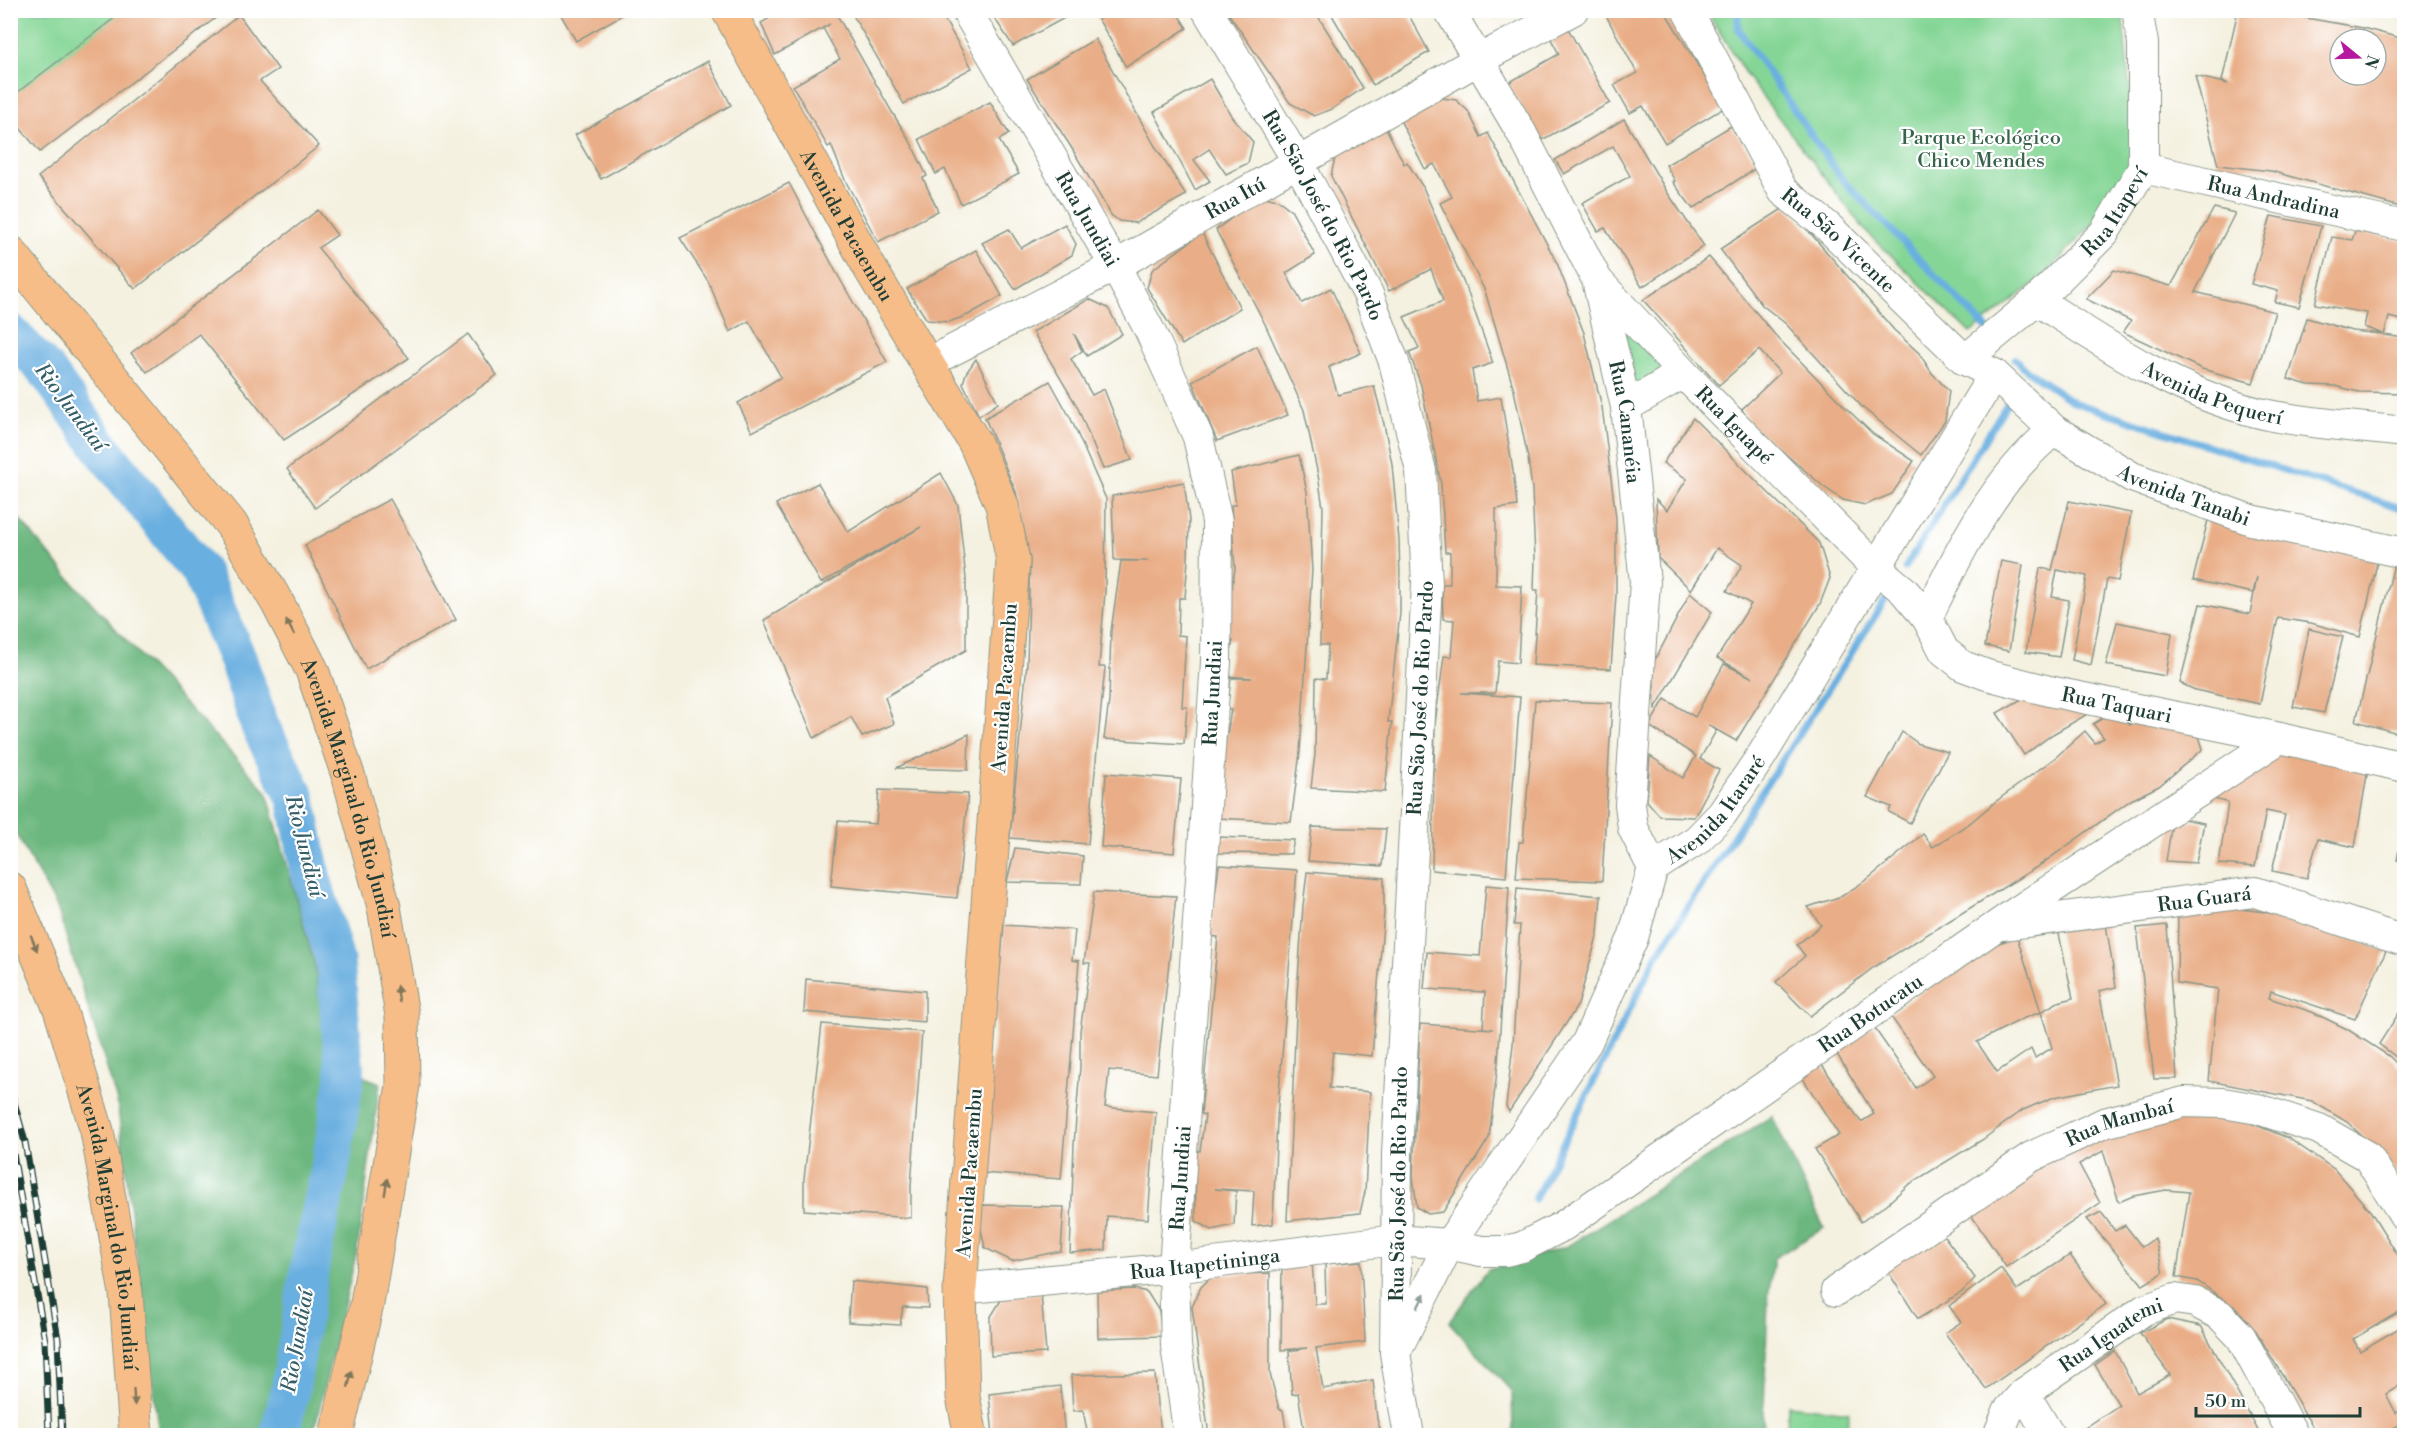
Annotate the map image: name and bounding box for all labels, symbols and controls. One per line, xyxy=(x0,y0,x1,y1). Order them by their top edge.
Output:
north arrow xyxy=(2328,27,2388,87)
text: N xyxy=(2360,52,2383,71)
street label: Rua São José do Rio Pardo xyxy=(1256,106,1388,324)
park label: Parque Ecológico Chico Mendes xyxy=(1901,126,2061,174)
street label: Avenida Pacaembu xyxy=(793,145,898,307)
street label: Rua Itapeví xyxy=(2077,162,2155,263)
street label: Rua Jundiai xyxy=(1049,168,1124,272)
street label: Rua Itú xyxy=(1201,172,1271,226)
street label: Rua Andradina xyxy=(2205,172,2343,226)
street label: Rua São Vicente xyxy=(1775,183,1900,299)
street label: Avenida Pequerí xyxy=(2136,356,2286,432)
water label: Rio Jundiaí xyxy=(28,357,113,459)
street label: Rua Cananéia xyxy=(1602,358,1645,486)
street label: Rua Iguapé xyxy=(1689,382,1778,471)
street label: Avenida Tanabi xyxy=(2111,459,2254,533)
street label: Rua São José do Rio Pardo xyxy=(1403,580,1440,816)
street label: Avenida Pacaembu xyxy=(987,602,1024,775)
one-way arrow xyxy=(285,619,295,636)
street label: Rua Jundiai xyxy=(1198,639,1229,747)
street label: Avenida Marginal do Rio Jundiaí xyxy=(292,656,400,942)
street label: Rua Taquari xyxy=(2059,683,2174,730)
street label: Avenida Itararé xyxy=(1661,751,1772,871)
water label: Rio Jundiaí xyxy=(280,792,330,900)
street label: Rua Guará xyxy=(2156,881,2254,919)
one-way arrow xyxy=(29,934,39,952)
street label: Rua Botucatu xyxy=(1814,969,1929,1059)
one-way arrow xyxy=(394,984,403,1003)
street label: Rua São José do Rio Pardo xyxy=(1385,1066,1414,1302)
street label: Avenida Marginal do Rio Jundiaí xyxy=(69,1080,142,1373)
street label: Avenida Pacaembu xyxy=(952,1087,989,1260)
street label: Rua Mambaí xyxy=(2062,1094,2178,1153)
street label: Rua Jundiai xyxy=(1165,1124,1198,1232)
one-way arrow xyxy=(382,1177,391,1196)
street label: Rua Itapetininga xyxy=(1129,1244,1282,1286)
water label: Rio Jundiaí xyxy=(276,1285,320,1396)
one-way arrow xyxy=(1416,1292,1426,1309)
street label: Rua Iguatemi xyxy=(2055,1293,2167,1379)
one-way arrow xyxy=(345,1369,355,1388)
scale bar xyxy=(2196,1380,2360,1418)
one-way arrow xyxy=(129,1388,139,1407)
text: 50 m xyxy=(2205,1390,2247,1413)

